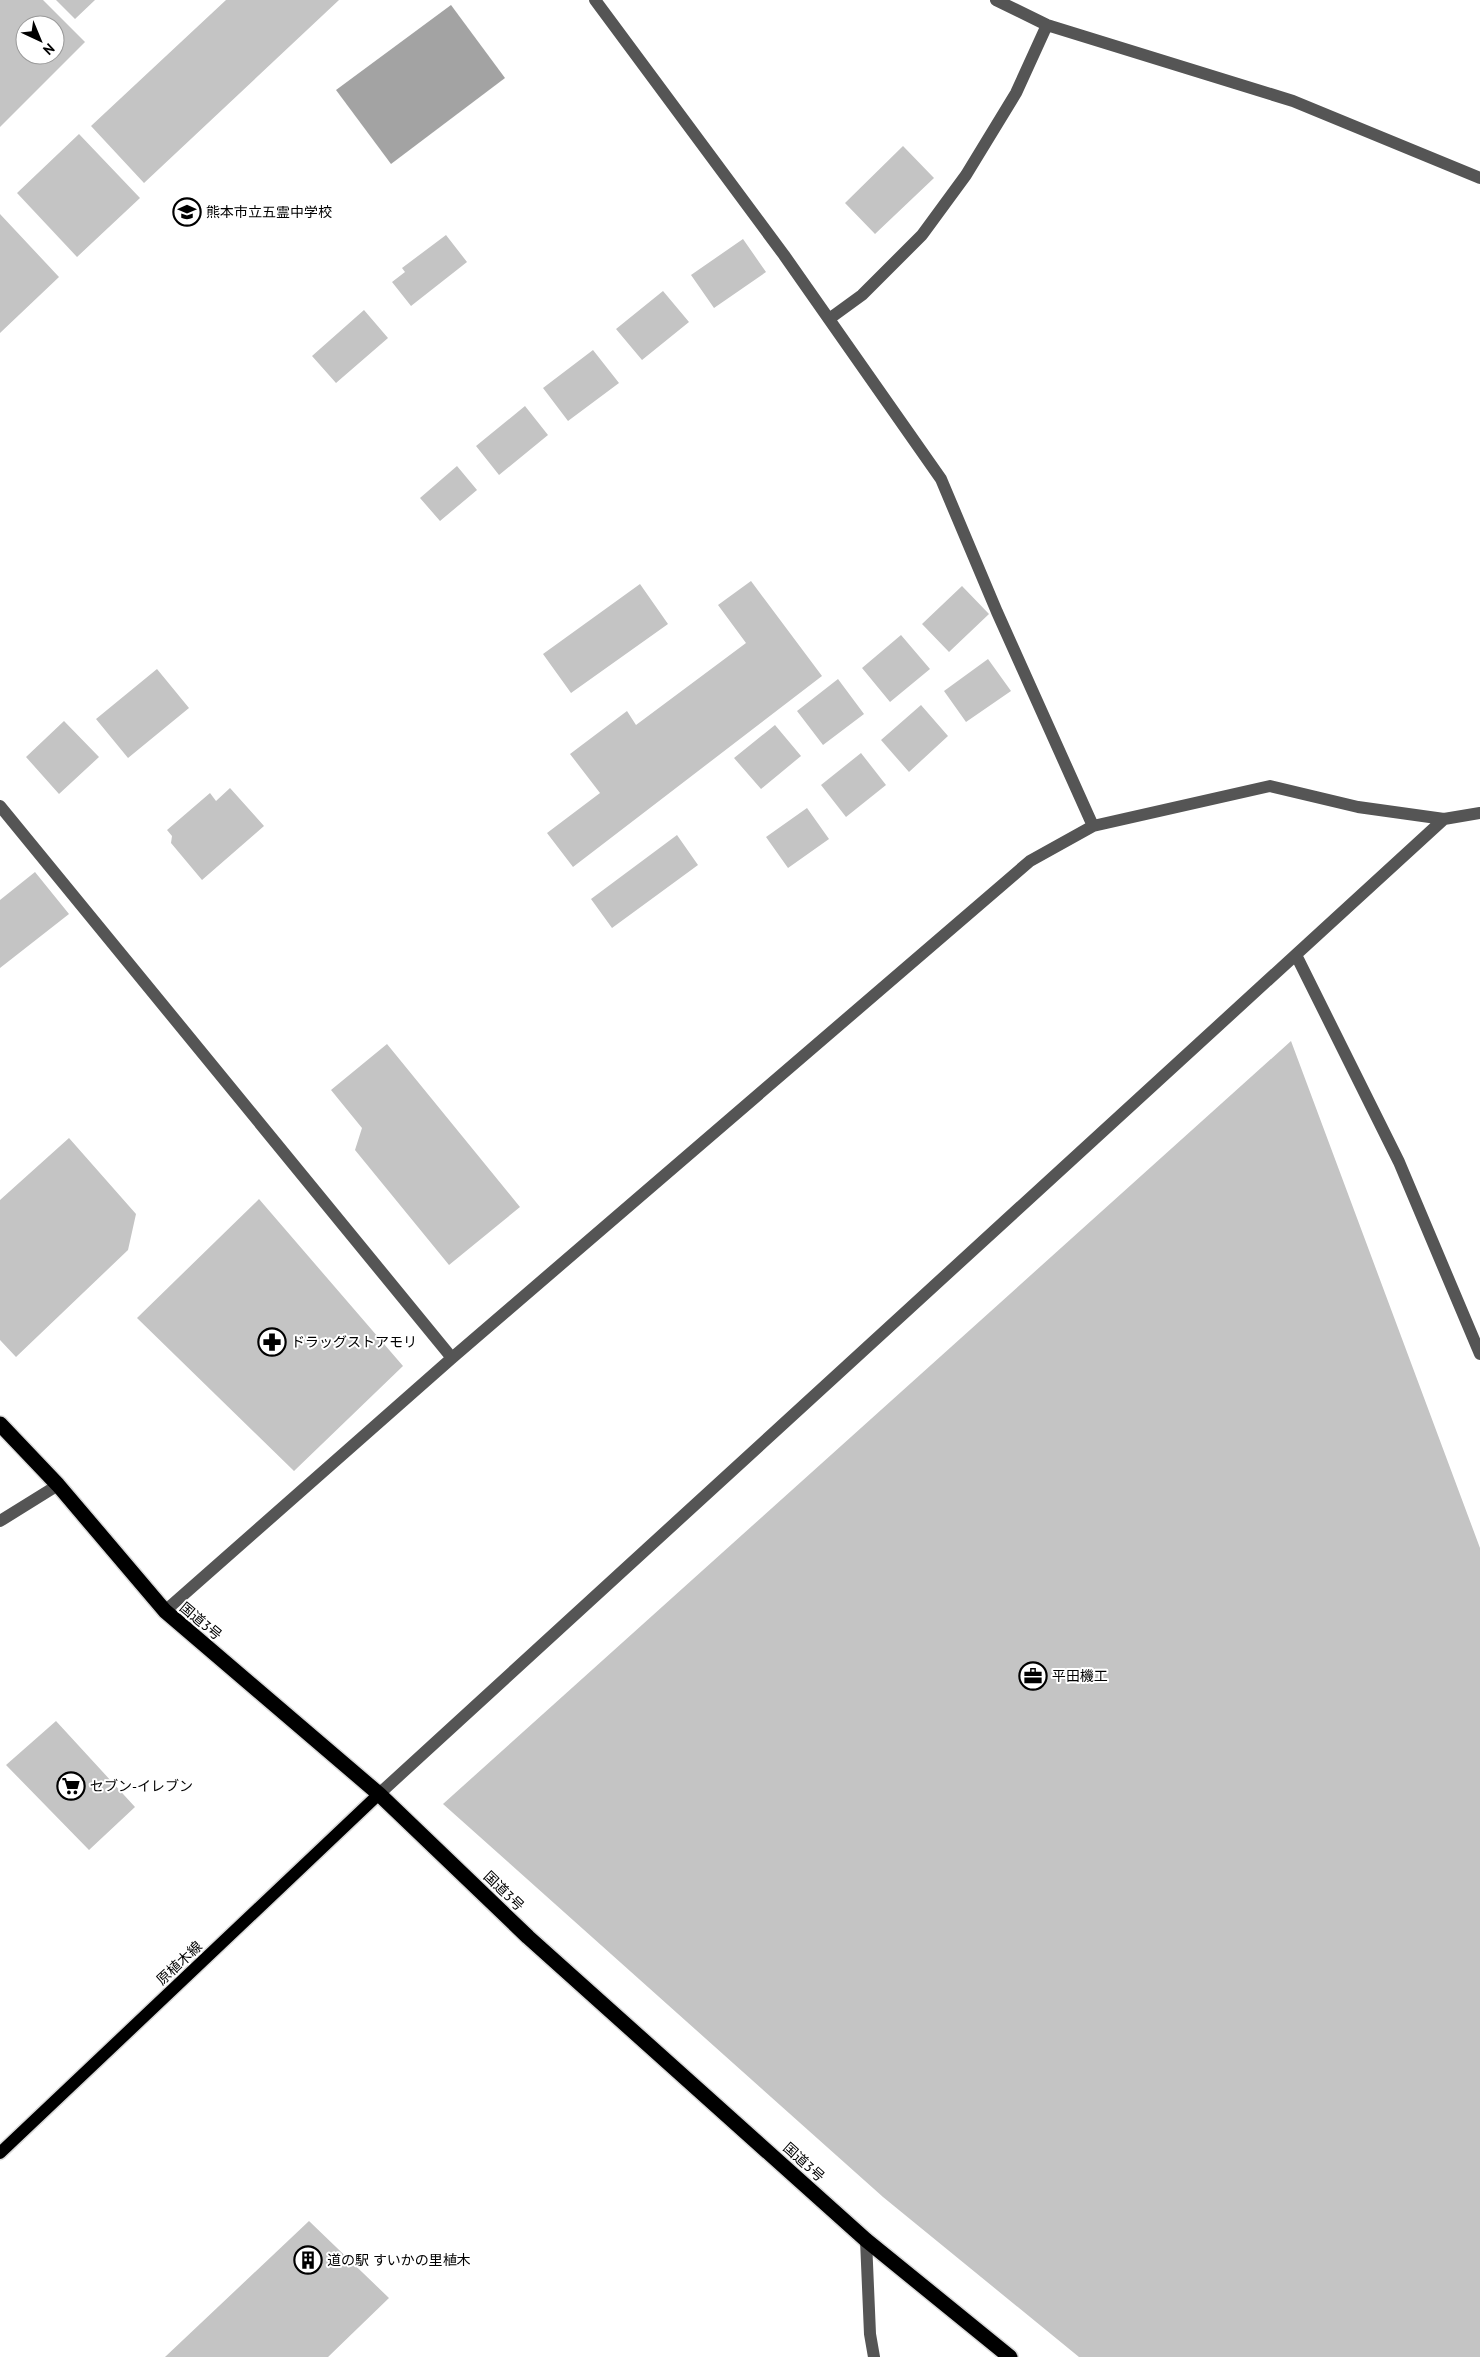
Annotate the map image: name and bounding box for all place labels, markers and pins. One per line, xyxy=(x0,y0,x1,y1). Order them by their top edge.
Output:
school or university icon: 熊本市立五霊中学校 xyxy=(172,197,202,227)
place label: 熊本市立五霊中学校 xyxy=(206,203,332,221)
pharmacy icon: ドラッグストアモリ xyxy=(257,1327,287,1357)
place label: ドラッグストアモリ xyxy=(291,1333,417,1351)
office icon: 平田機工 xyxy=(1018,1661,1048,1691)
place label: 平田機工 xyxy=(1052,1667,1108,1685)
supermarket icon: セブン-イレブン xyxy=(56,1771,86,1801)
place label: セブン-イレブン xyxy=(90,1777,193,1795)
building icon: 道の駅 すいかの里植木 xyxy=(293,2245,323,2275)
place label: 道の駅 すいかの里植木 xyxy=(327,2251,471,2269)

